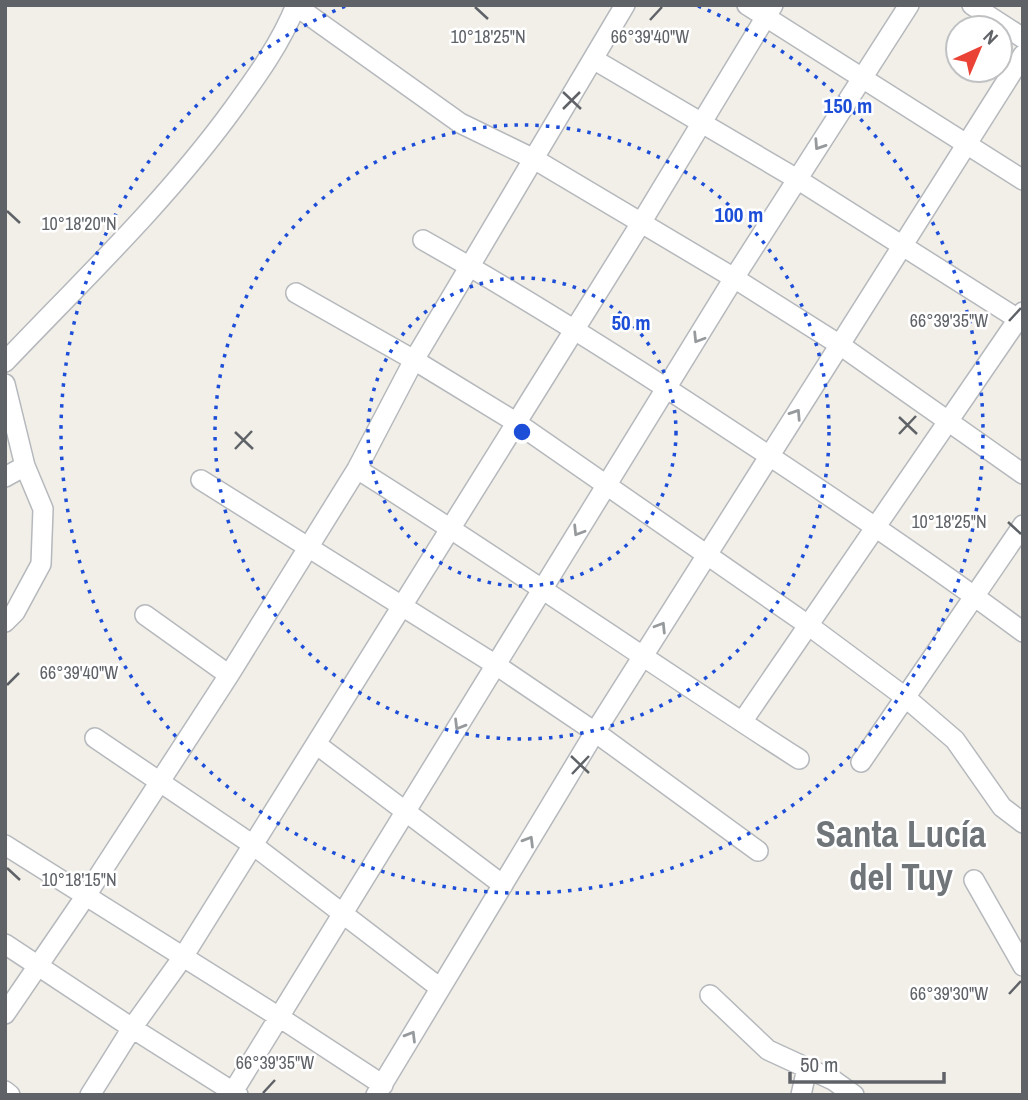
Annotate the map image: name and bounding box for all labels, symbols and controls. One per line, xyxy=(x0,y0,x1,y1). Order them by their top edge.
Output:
north arrow xyxy=(944,14,1014,84)
text: 10°18'25"N xyxy=(450,24,526,49)
text: 66°39'40"W xyxy=(611,24,689,49)
text: N xyxy=(978,24,1004,50)
text: 150 m xyxy=(824,91,872,120)
one-way arrow xyxy=(815,138,828,151)
text: 100 m xyxy=(715,200,763,229)
text: 10°18'20"N xyxy=(41,211,117,236)
text: 50 m xyxy=(611,308,651,337)
text: 66°39'35"W xyxy=(910,308,988,333)
one-way arrow xyxy=(693,330,706,343)
one-way arrow xyxy=(788,409,800,422)
centre of rings xyxy=(510,420,534,444)
text: 10°18'25"N xyxy=(911,509,987,534)
one-way arrow xyxy=(574,524,587,537)
one-way arrow xyxy=(652,621,665,634)
text: 66°39'40"W xyxy=(40,660,118,685)
one-way arrow xyxy=(455,718,468,731)
district label: Santa Lucía del Tuy xyxy=(816,809,986,902)
one-way arrow xyxy=(521,836,534,849)
text: 10°18'15"N xyxy=(41,867,117,892)
text: 66°39'30"W xyxy=(910,981,988,1006)
one-way arrow xyxy=(403,1031,416,1044)
scale bar xyxy=(790,1040,944,1084)
text: 66°39'35"W xyxy=(236,1050,314,1075)
text: 50 m xyxy=(800,1050,838,1079)

